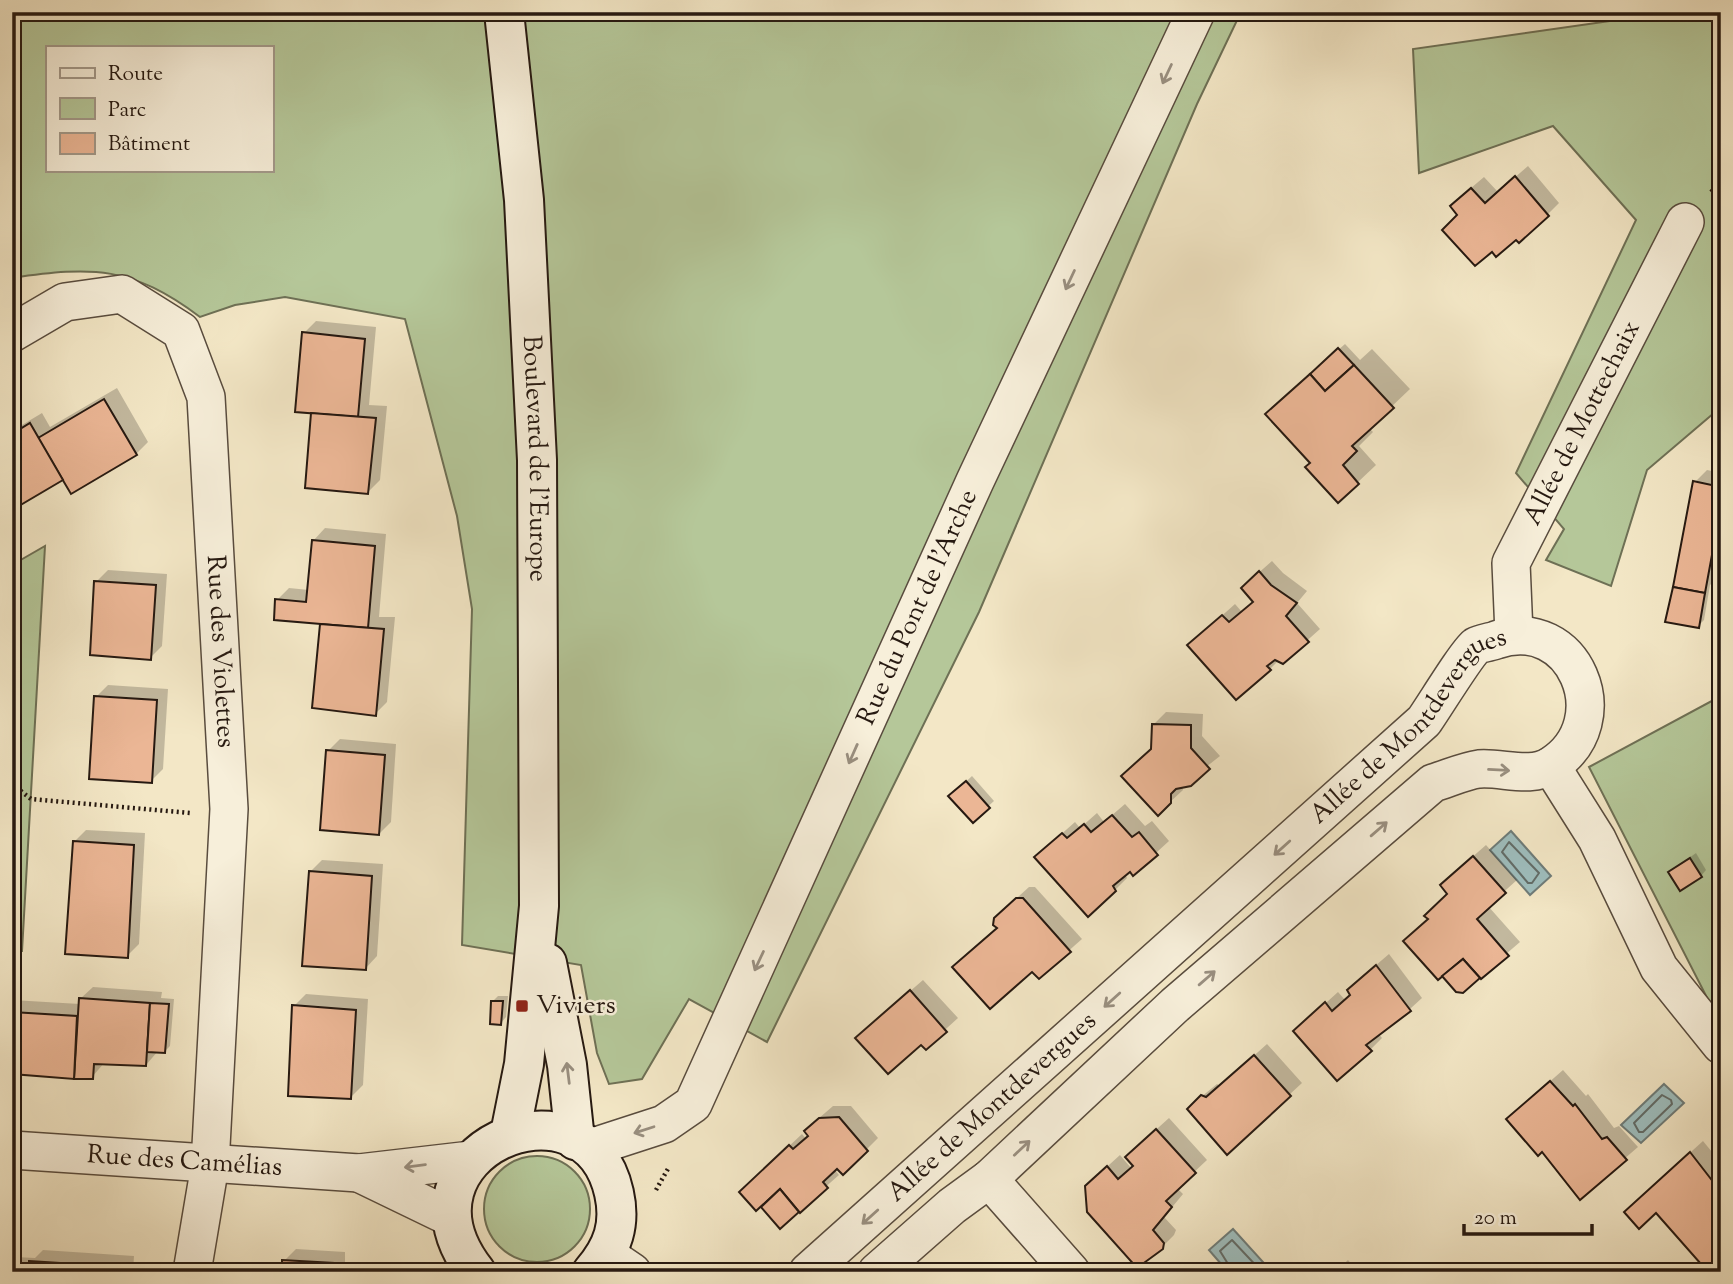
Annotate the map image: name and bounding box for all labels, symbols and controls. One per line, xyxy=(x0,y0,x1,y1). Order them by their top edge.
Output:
legend xyxy=(46,46,273,172)
text: Route xyxy=(108,60,163,90)
one-way arrow xyxy=(1159,63,1173,84)
text: Parc xyxy=(108,96,146,126)
text: Bâtiment xyxy=(108,130,190,160)
one-way arrow xyxy=(1063,269,1076,290)
street label: Allée de Mottechaix xyxy=(1515,314,1650,532)
street label: Boulevard de l'Europe xyxy=(512,335,556,582)
street label: Rue du Pont de l'Arche xyxy=(848,484,987,731)
street label: Rue des Violettes xyxy=(196,554,244,749)
street label: Allée de Montdevergues xyxy=(1302,619,1511,833)
one-way arrow xyxy=(846,743,859,764)
one-way arrow xyxy=(1487,764,1510,777)
one-way arrow xyxy=(1370,821,1388,837)
one-way arrow xyxy=(1273,840,1291,856)
one-way arrow xyxy=(752,950,765,971)
one-way arrow xyxy=(1198,970,1216,986)
place label: Viviers xyxy=(536,988,616,1025)
one-way arrow xyxy=(1103,992,1121,1008)
marker: Viviers xyxy=(514,998,530,1014)
street label: Allée de Montdevergues xyxy=(879,1004,1105,1211)
one-way arrow xyxy=(561,1062,574,1084)
one-way arrow xyxy=(633,1125,655,1137)
street label: Rue des Camélias xyxy=(86,1137,283,1186)
one-way arrow xyxy=(1012,1140,1030,1157)
one-way arrow xyxy=(404,1160,427,1173)
scale bar xyxy=(1464,1193,1591,1237)
text: 20 m xyxy=(1474,1204,1517,1234)
one-way arrow xyxy=(861,1208,879,1224)

